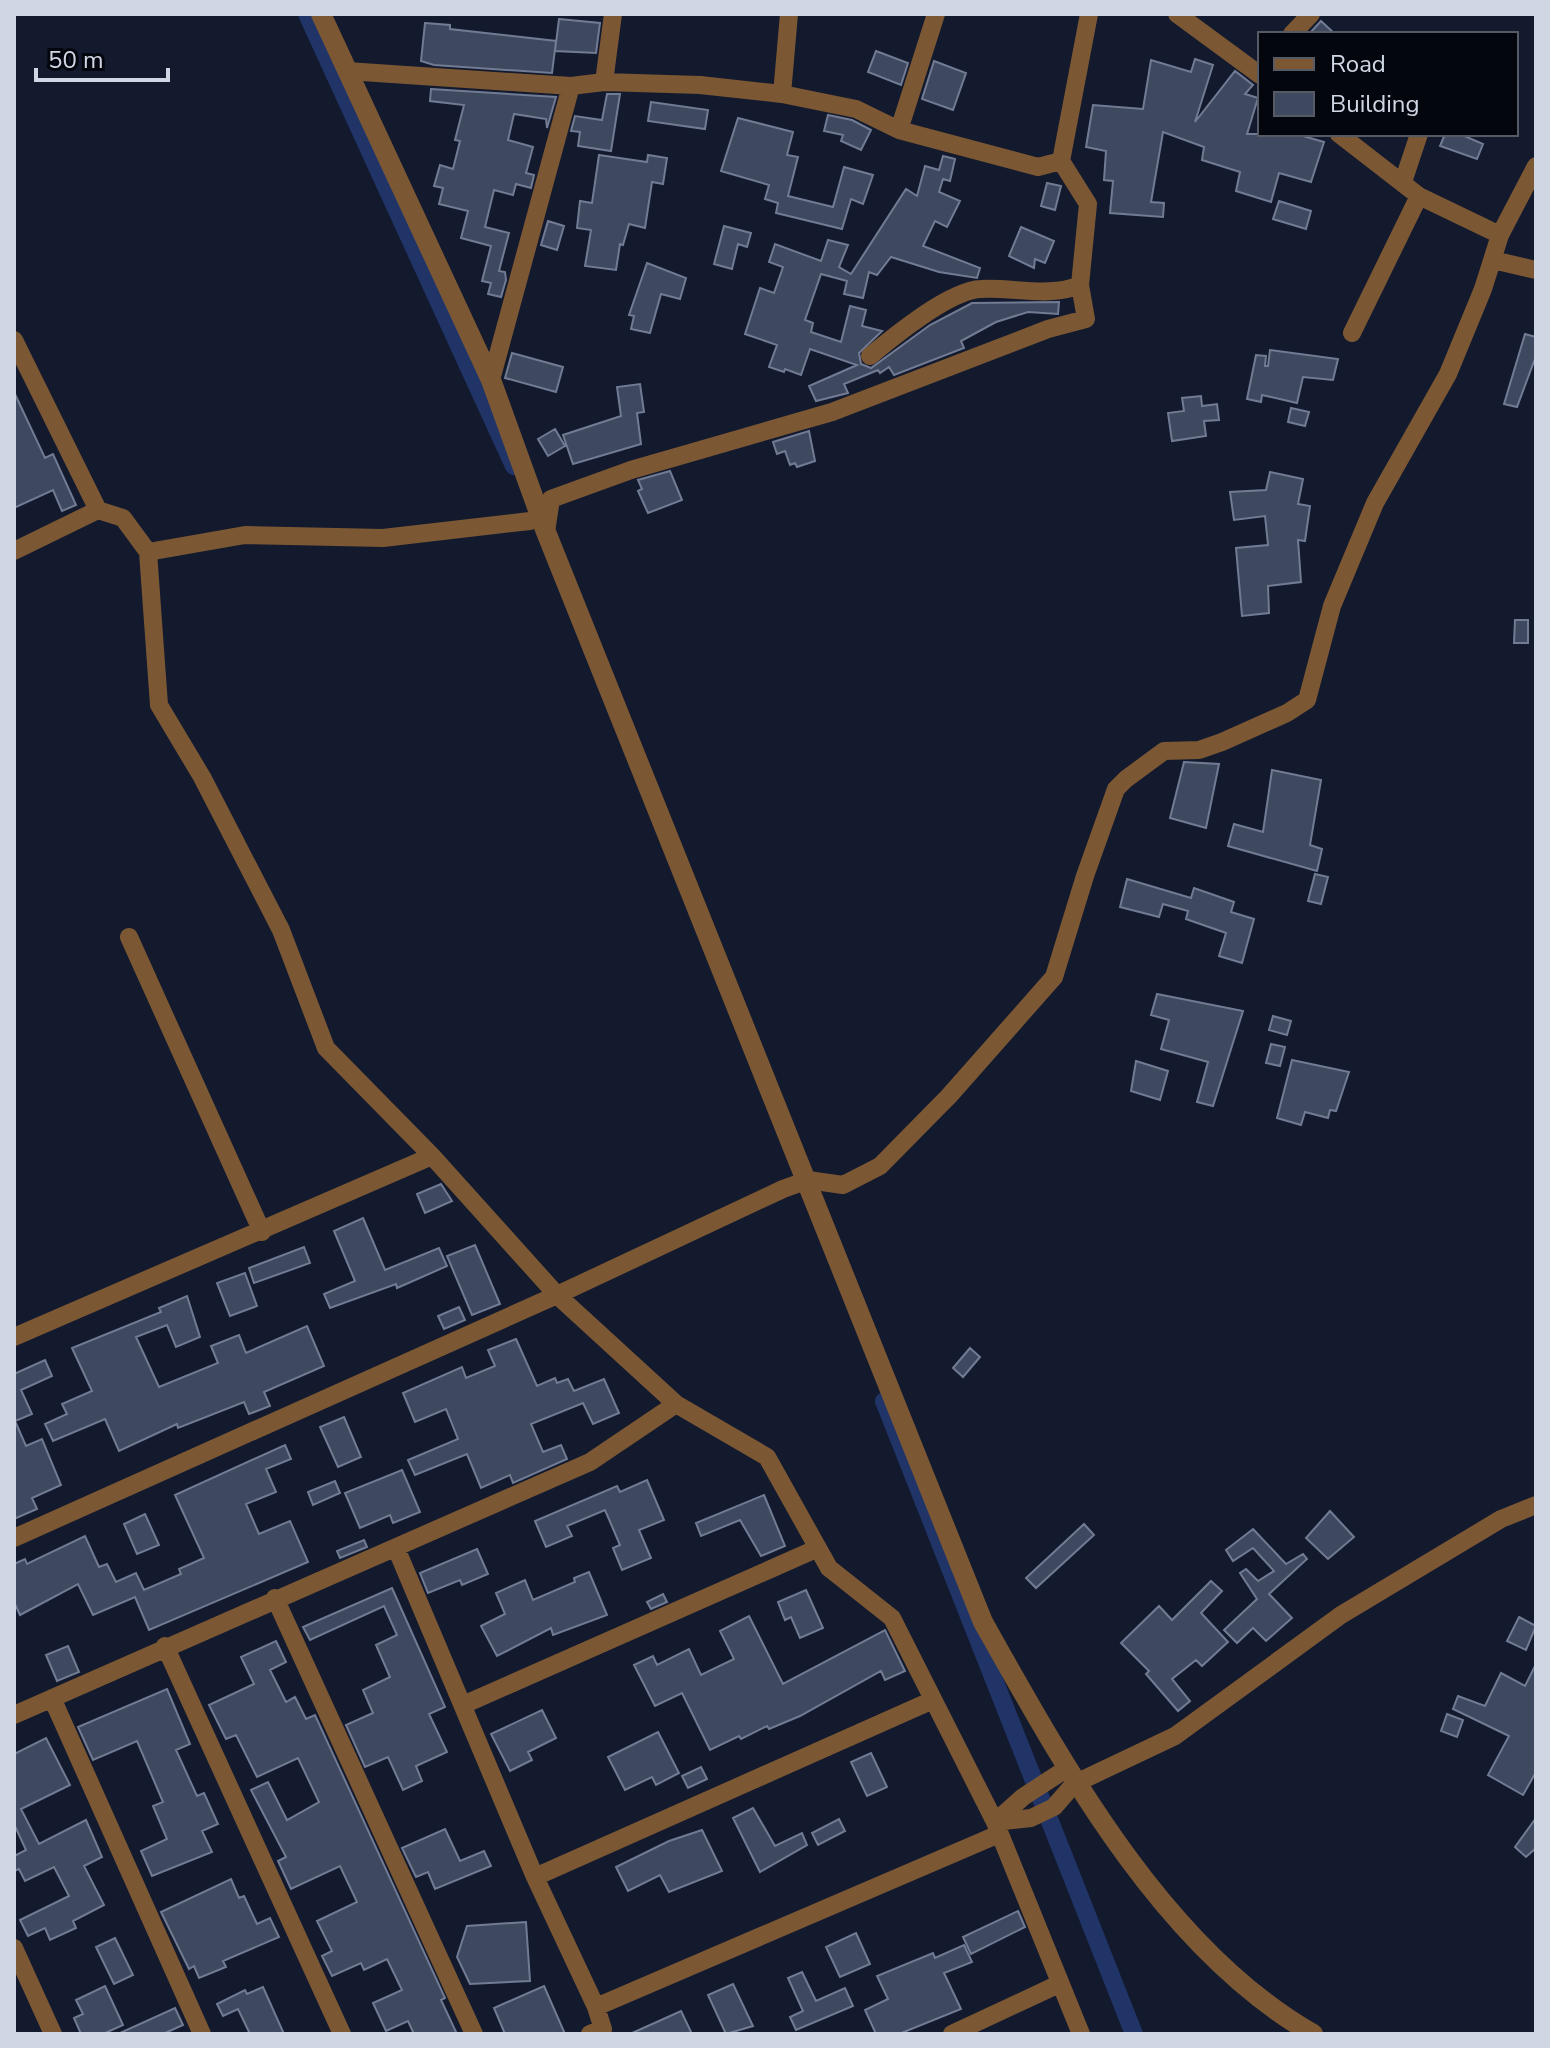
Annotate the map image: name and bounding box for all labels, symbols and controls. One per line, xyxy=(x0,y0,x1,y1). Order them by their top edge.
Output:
scale bar xyxy=(36,32,168,82)
legend xyxy=(1258,32,1518,136)
text: 50 m xyxy=(48,44,104,76)
text: Road xyxy=(1330,48,1386,80)
text: Building xyxy=(1330,88,1420,120)

